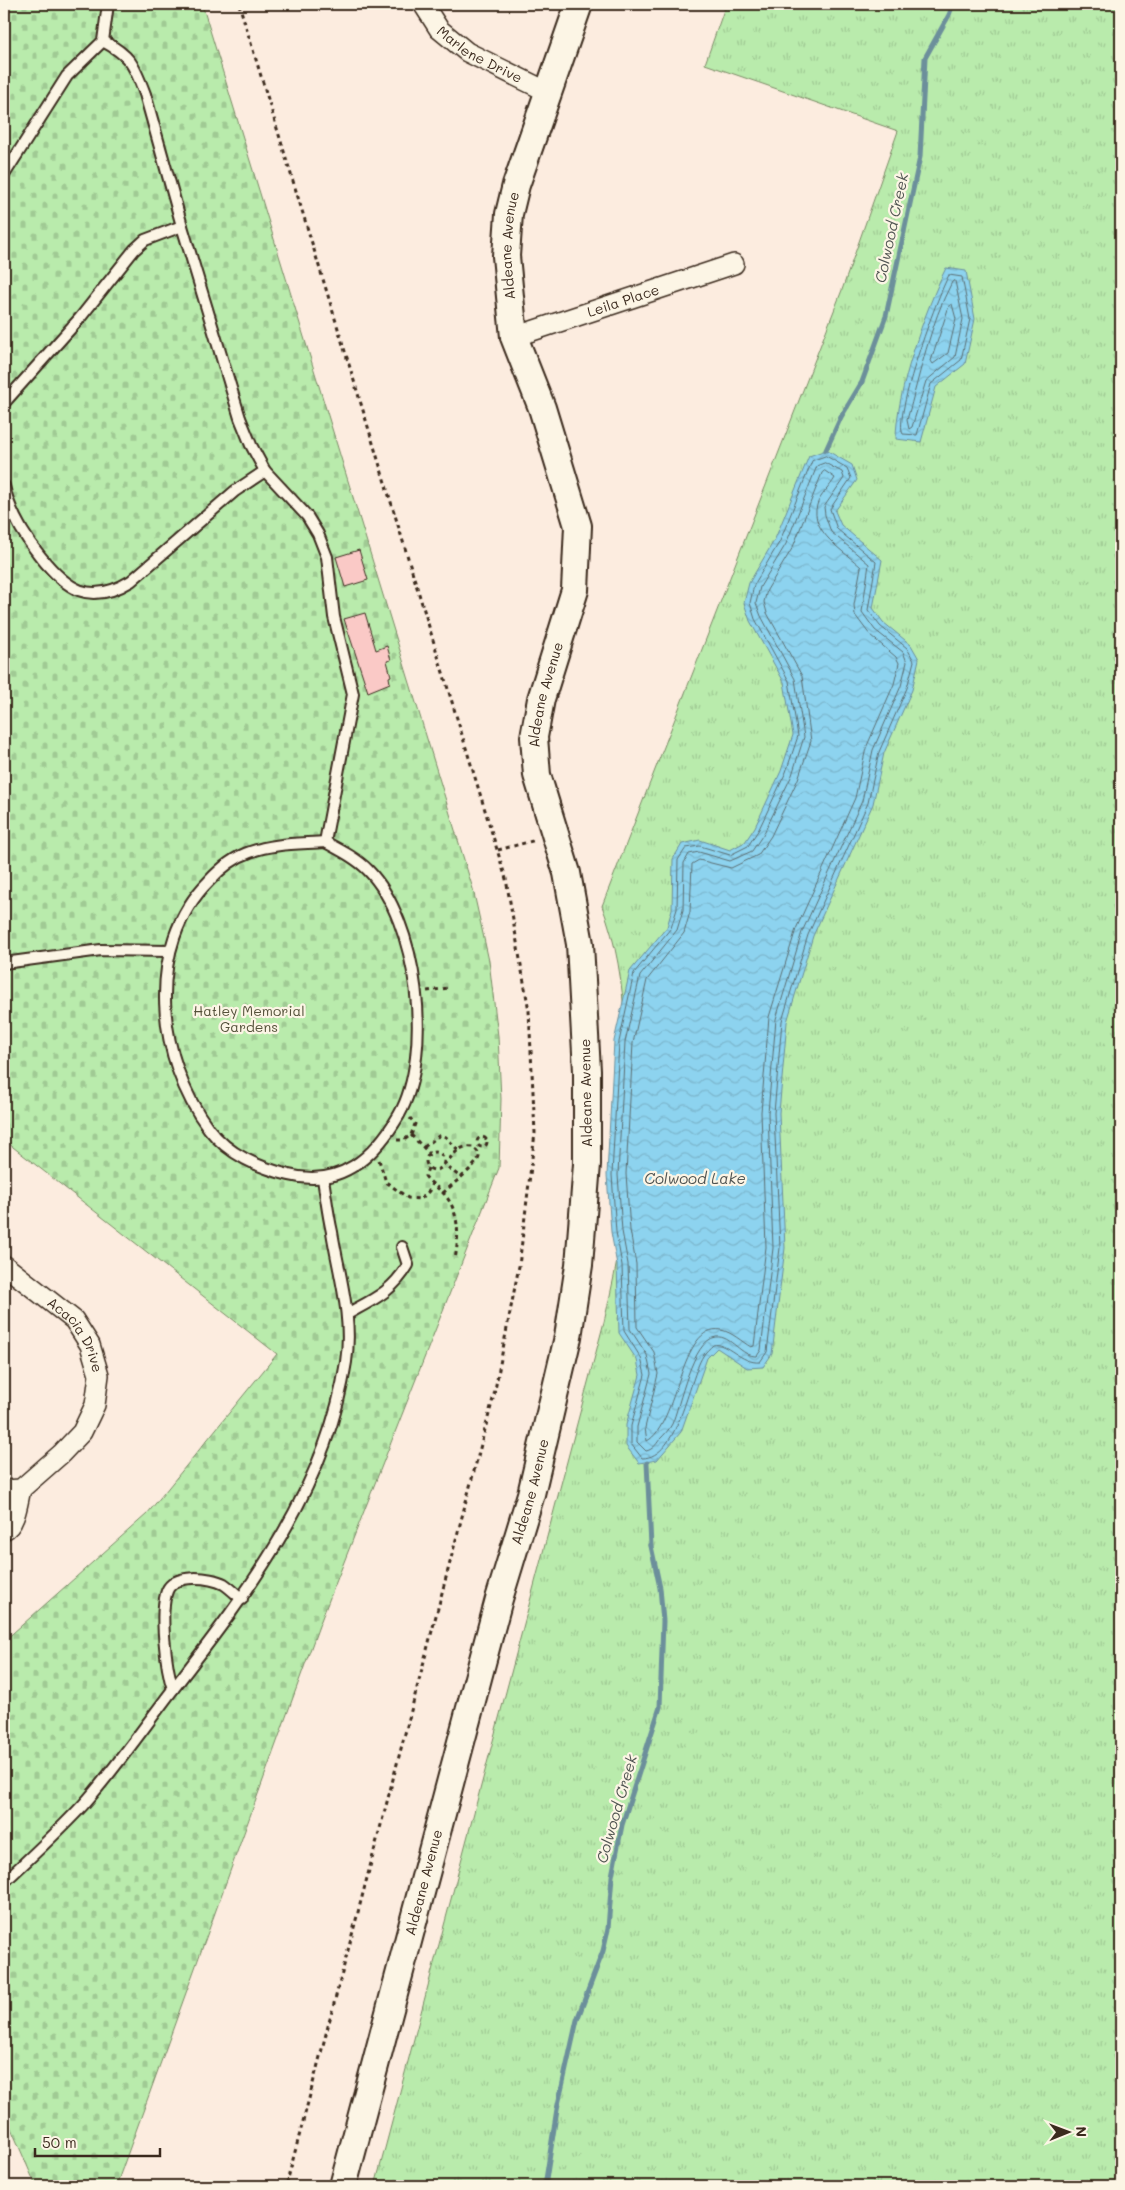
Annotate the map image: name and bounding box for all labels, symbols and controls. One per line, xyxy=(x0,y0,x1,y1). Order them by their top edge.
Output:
street label: Marlene Drive xyxy=(433,21,526,87)
water label: Colwood Creek xyxy=(870,170,913,285)
street label: Aldeane Avenue xyxy=(496,189,523,301)
street label: Leila Place xyxy=(585,280,661,321)
street label: Aldeane Avenue xyxy=(524,639,567,749)
park label: Hatley Memorial Gardens xyxy=(193,1001,305,1036)
street label: Aldeane Avenue xyxy=(575,1038,596,1148)
water label: Colwood Lake xyxy=(644,1168,746,1188)
street label: Acacia Drive xyxy=(43,1293,108,1374)
street label: Aldeane Avenue xyxy=(506,1437,553,1547)
water label: Colwood Creek xyxy=(591,1751,641,1865)
street label: Aldeane Avenue xyxy=(400,1827,446,1937)
north arrow xyxy=(1042,2108,1092,2158)
scale bar xyxy=(35,2125,160,2157)
text: N xyxy=(1072,2126,1091,2137)
text: 50 m xyxy=(42,2132,77,2152)

